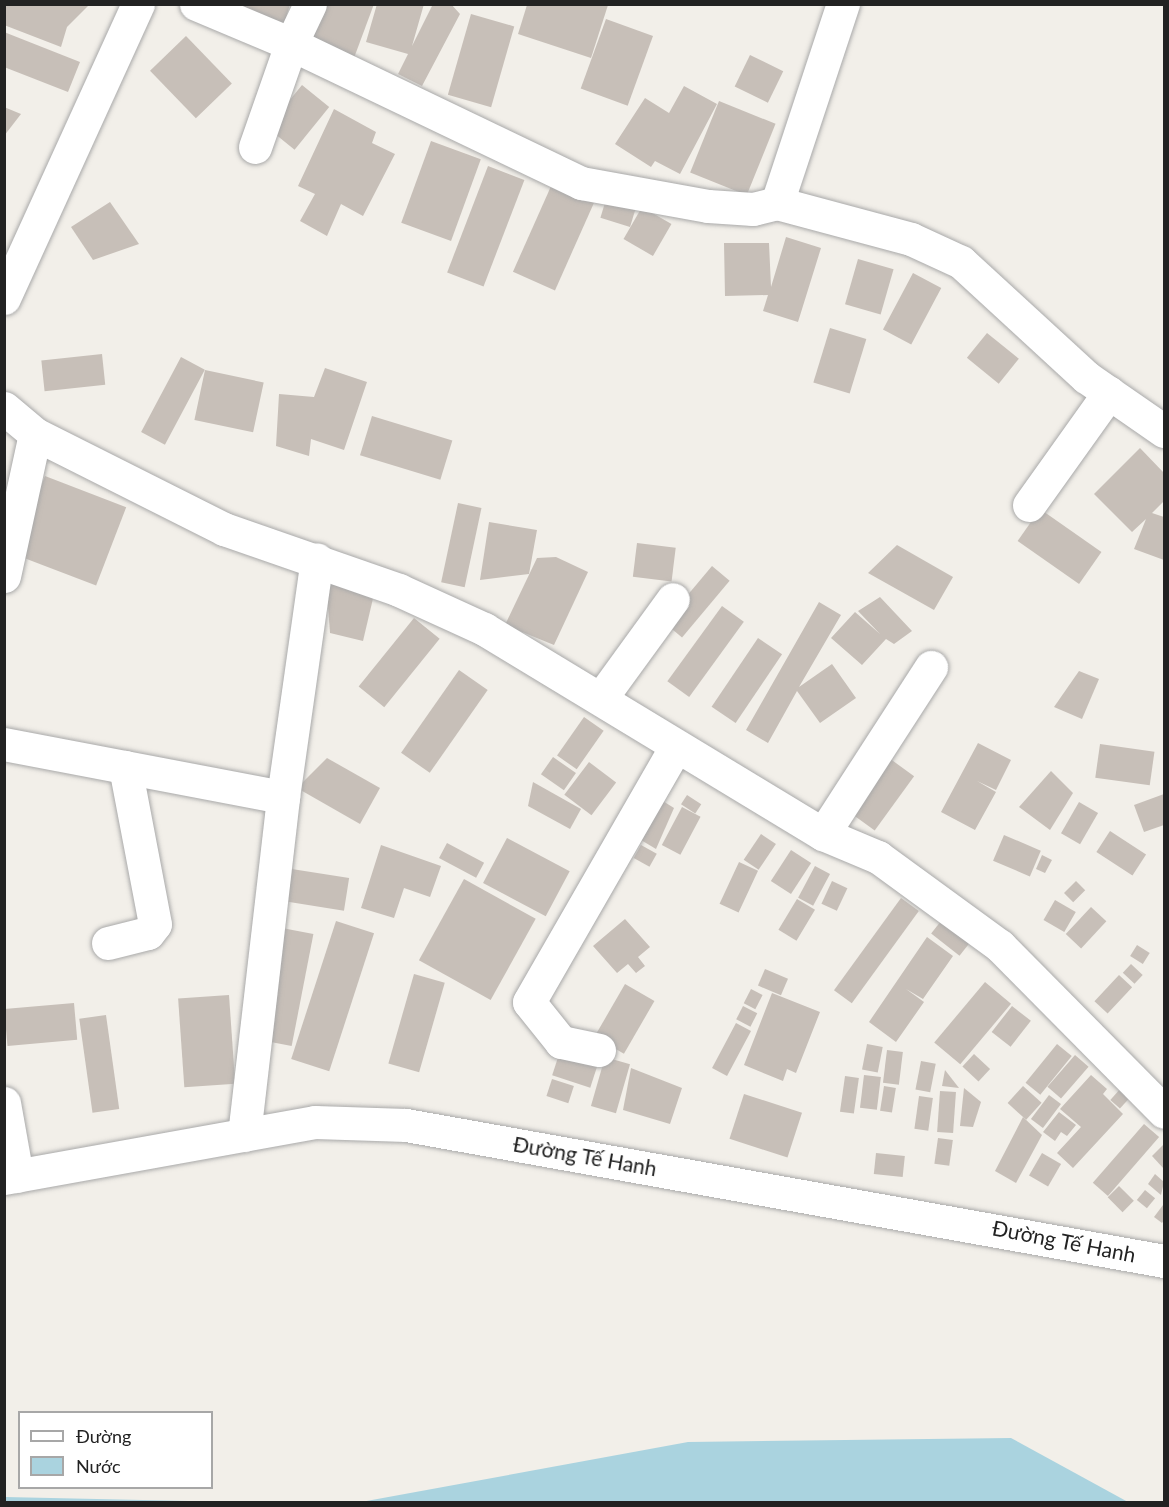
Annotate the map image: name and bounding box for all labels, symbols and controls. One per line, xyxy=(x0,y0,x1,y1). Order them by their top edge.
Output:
street label: Đường Tế Hanh xyxy=(511,1131,659,1181)
street label: Đường Tế Hanh xyxy=(990,1215,1138,1267)
legend xyxy=(18,1411,213,1489)
text: Đường xyxy=(76,1425,131,1447)
text: Nước xyxy=(76,1455,121,1477)

